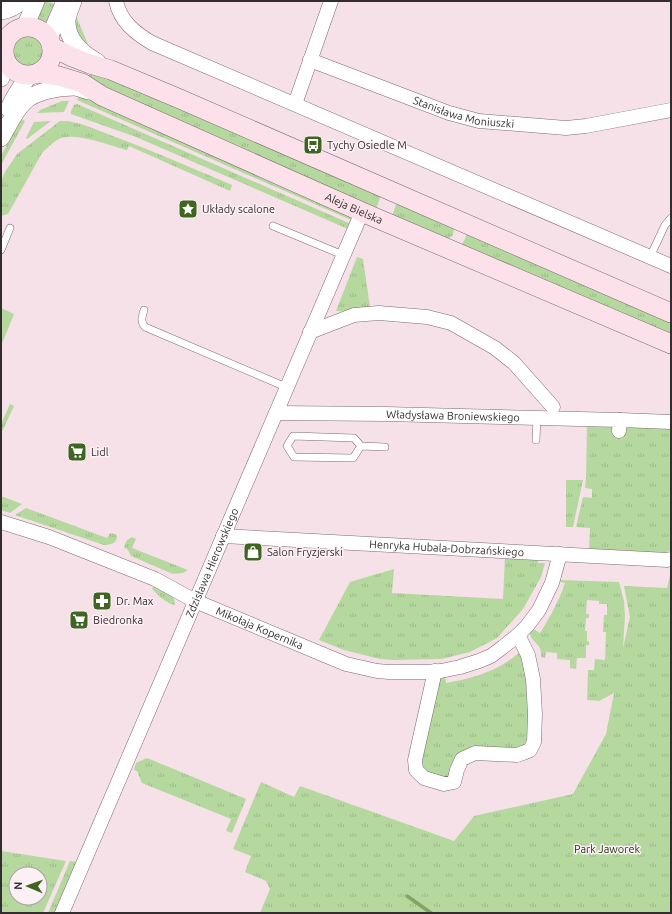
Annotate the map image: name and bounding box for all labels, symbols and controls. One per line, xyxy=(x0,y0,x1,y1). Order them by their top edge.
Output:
street label: Stanisława Moniuszki xyxy=(412,94,515,130)
bus stop icon: Tychy Osiedle M xyxy=(302,134,324,156)
place label: Tychy Osiedle M xyxy=(327,139,407,151)
street label: Aleja Bielska xyxy=(323,190,385,226)
place icon: Układy scalone xyxy=(177,198,199,220)
place label: Układy scalone xyxy=(202,203,275,215)
street label: Władysława Broniewskiego xyxy=(386,408,520,423)
supermarket icon: Lidl xyxy=(66,441,88,463)
place label: Lidl xyxy=(91,446,109,458)
street label: Zdzisława Hierowskiego xyxy=(183,506,241,619)
street label: Henryka Hubala-Dobrzańskiego xyxy=(369,538,524,558)
shop icon: Salon Fryzjerski xyxy=(242,541,264,563)
place label: Salon Fryzjerski xyxy=(267,546,343,558)
pharmacy icon: Dr. Max xyxy=(91,590,113,612)
place label: Dr. Max xyxy=(116,595,154,607)
street label: Mikołaja Kopernika xyxy=(214,604,305,651)
supermarket icon: Biedronka xyxy=(68,609,90,631)
place label: Biedronka xyxy=(93,614,143,626)
park label: Park Jaworek xyxy=(574,843,641,855)
north arrow xyxy=(8,866,48,906)
text: N xyxy=(12,881,24,890)

